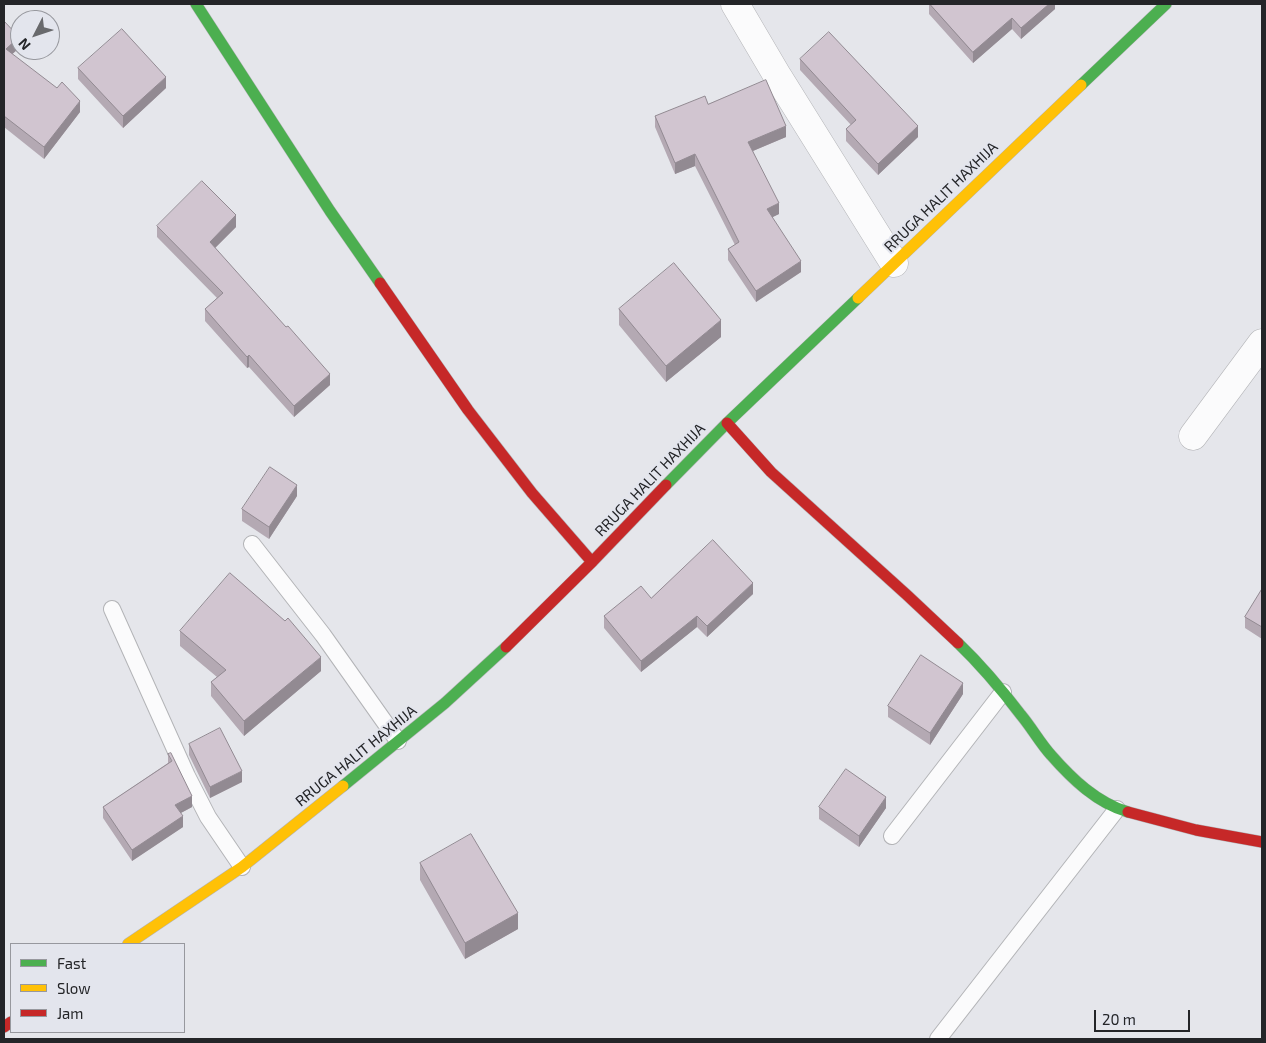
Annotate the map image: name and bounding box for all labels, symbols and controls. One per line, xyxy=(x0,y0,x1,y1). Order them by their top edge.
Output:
north arrow xyxy=(10,10,60,60)
text: N xyxy=(14,35,34,54)
street label: RRUGA HALIT HAXHIJA xyxy=(881,138,1001,256)
street label: RRUGA HALIT HAXHIJA xyxy=(591,420,709,540)
street label: RRUGA HALIT HAXHIJA xyxy=(292,702,420,810)
legend xyxy=(10,943,185,1033)
text: Fast xyxy=(57,954,86,972)
text: Slow xyxy=(57,979,91,997)
scale bar xyxy=(1096,1000,1192,1032)
text: Jam xyxy=(57,1004,83,1022)
text: 20 m xyxy=(1102,1010,1136,1028)

